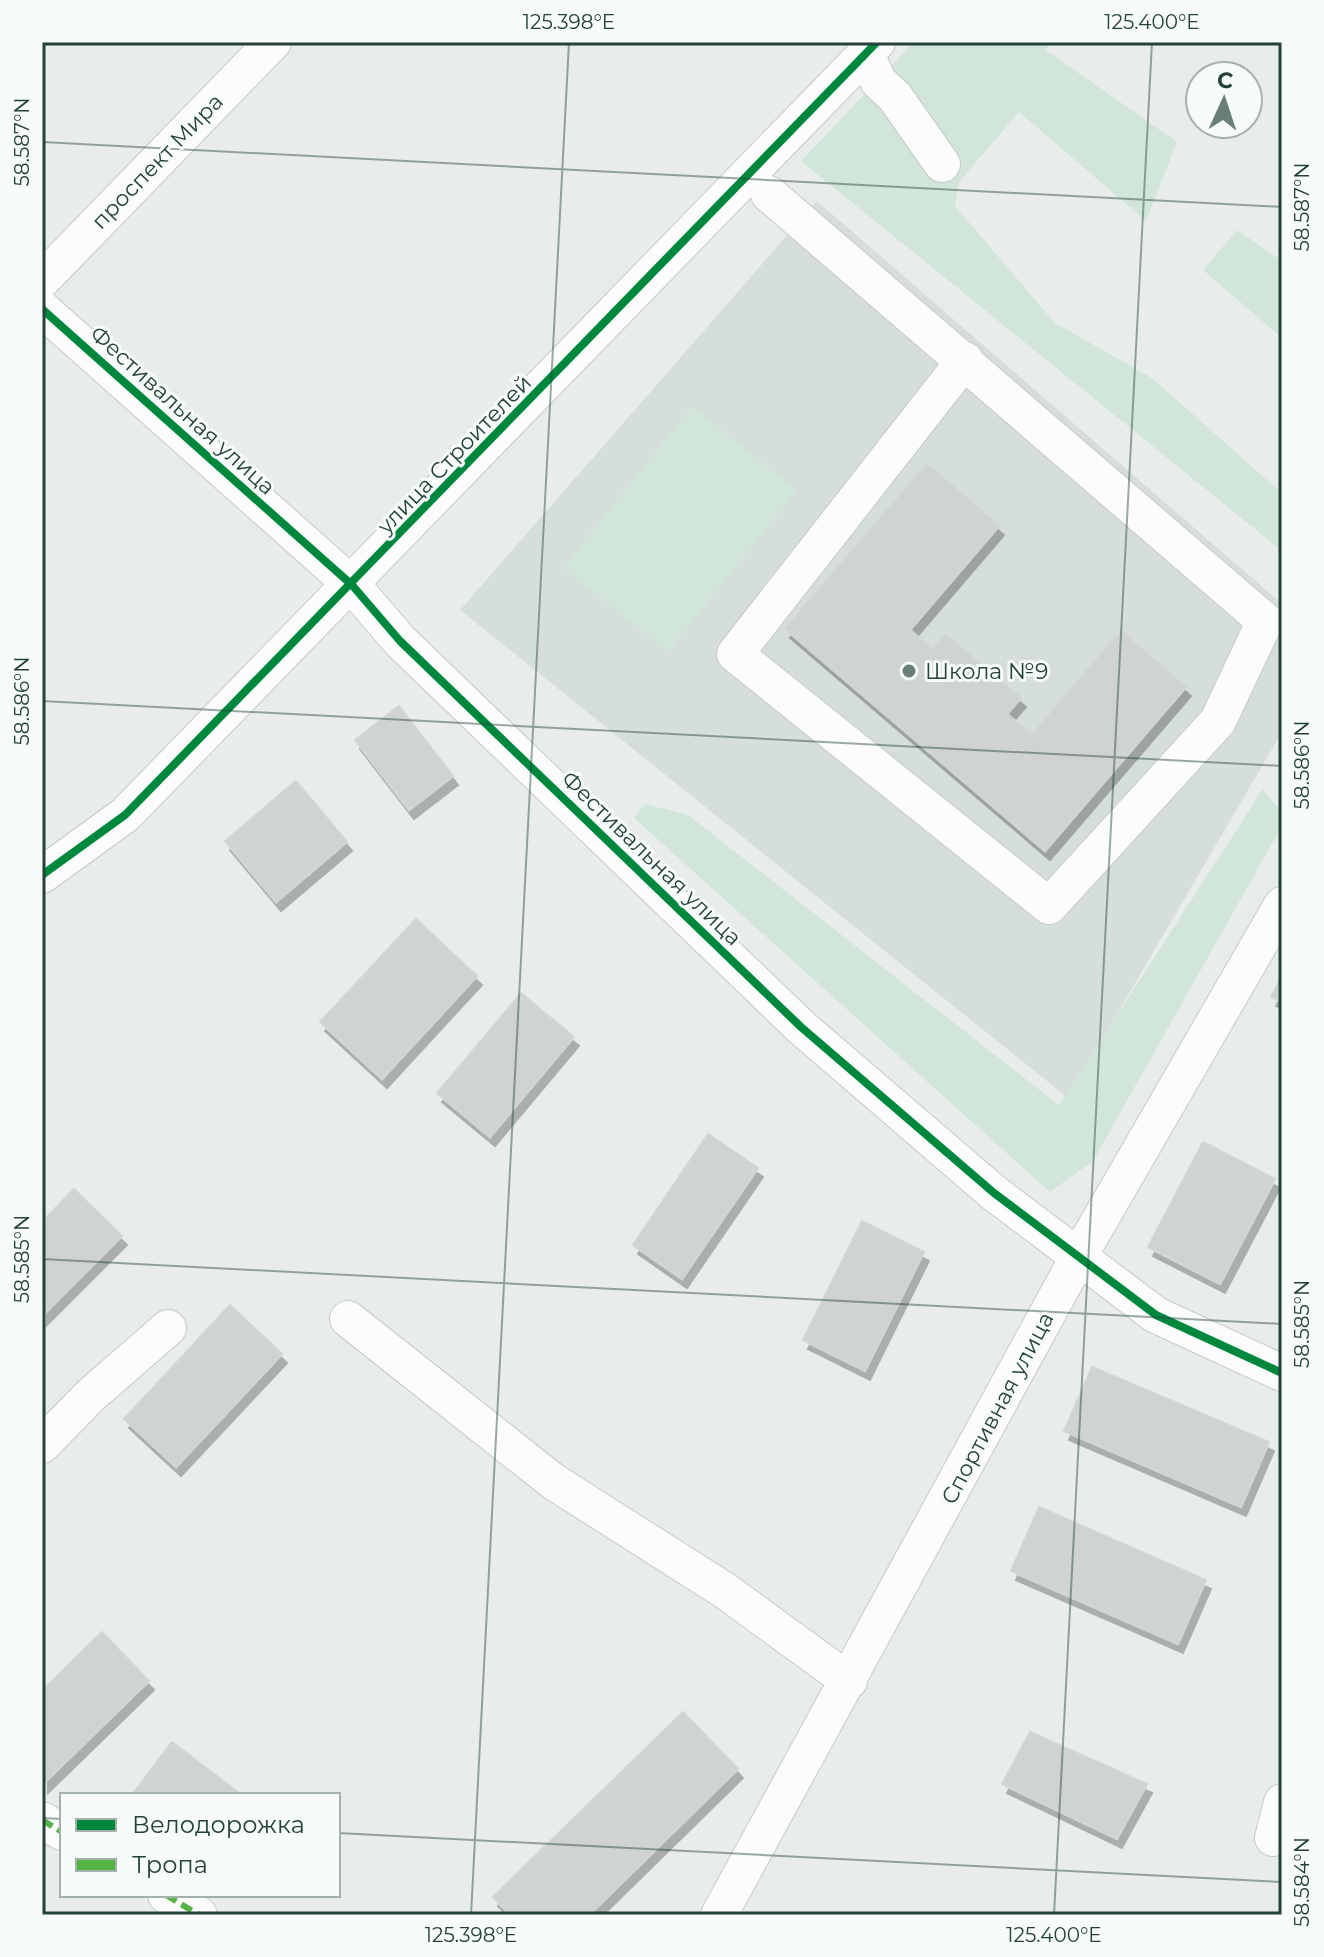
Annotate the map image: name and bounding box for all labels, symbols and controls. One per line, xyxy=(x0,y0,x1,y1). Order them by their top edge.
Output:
text: 125.398°E xyxy=(523,10,615,34)
text: 125.400°E xyxy=(1104,10,1200,34)
north arrow xyxy=(1184,60,1264,140)
text: С xyxy=(1216,67,1234,94)
street label: проспект Мира xyxy=(86,88,229,235)
text: 58.587°N xyxy=(10,97,34,187)
text: 58.587°N xyxy=(1290,162,1314,252)
street label: Фестивальная улица xyxy=(85,320,281,501)
street label: улица Строителей xyxy=(371,369,537,540)
text: 58.586°N xyxy=(10,657,34,746)
place label: Школа №9 xyxy=(925,658,1048,685)
marker: Школа №9 xyxy=(900,662,918,680)
text: 58.586°N xyxy=(1290,721,1314,810)
street label: Фестивальная улица xyxy=(556,765,747,951)
text: 58.585°N xyxy=(10,1215,34,1303)
text: 58.585°N xyxy=(1290,1280,1314,1368)
street label: Спортивная улица xyxy=(935,1308,1060,1509)
legend xyxy=(60,1793,340,1897)
text: Велодорожка xyxy=(132,1810,305,1839)
text: 58.584°N xyxy=(1290,1837,1314,1927)
text: Тропа xyxy=(132,1850,208,1879)
text: 125.398°E xyxy=(425,1923,517,1947)
text: 125.400°E xyxy=(1006,1923,1102,1947)

